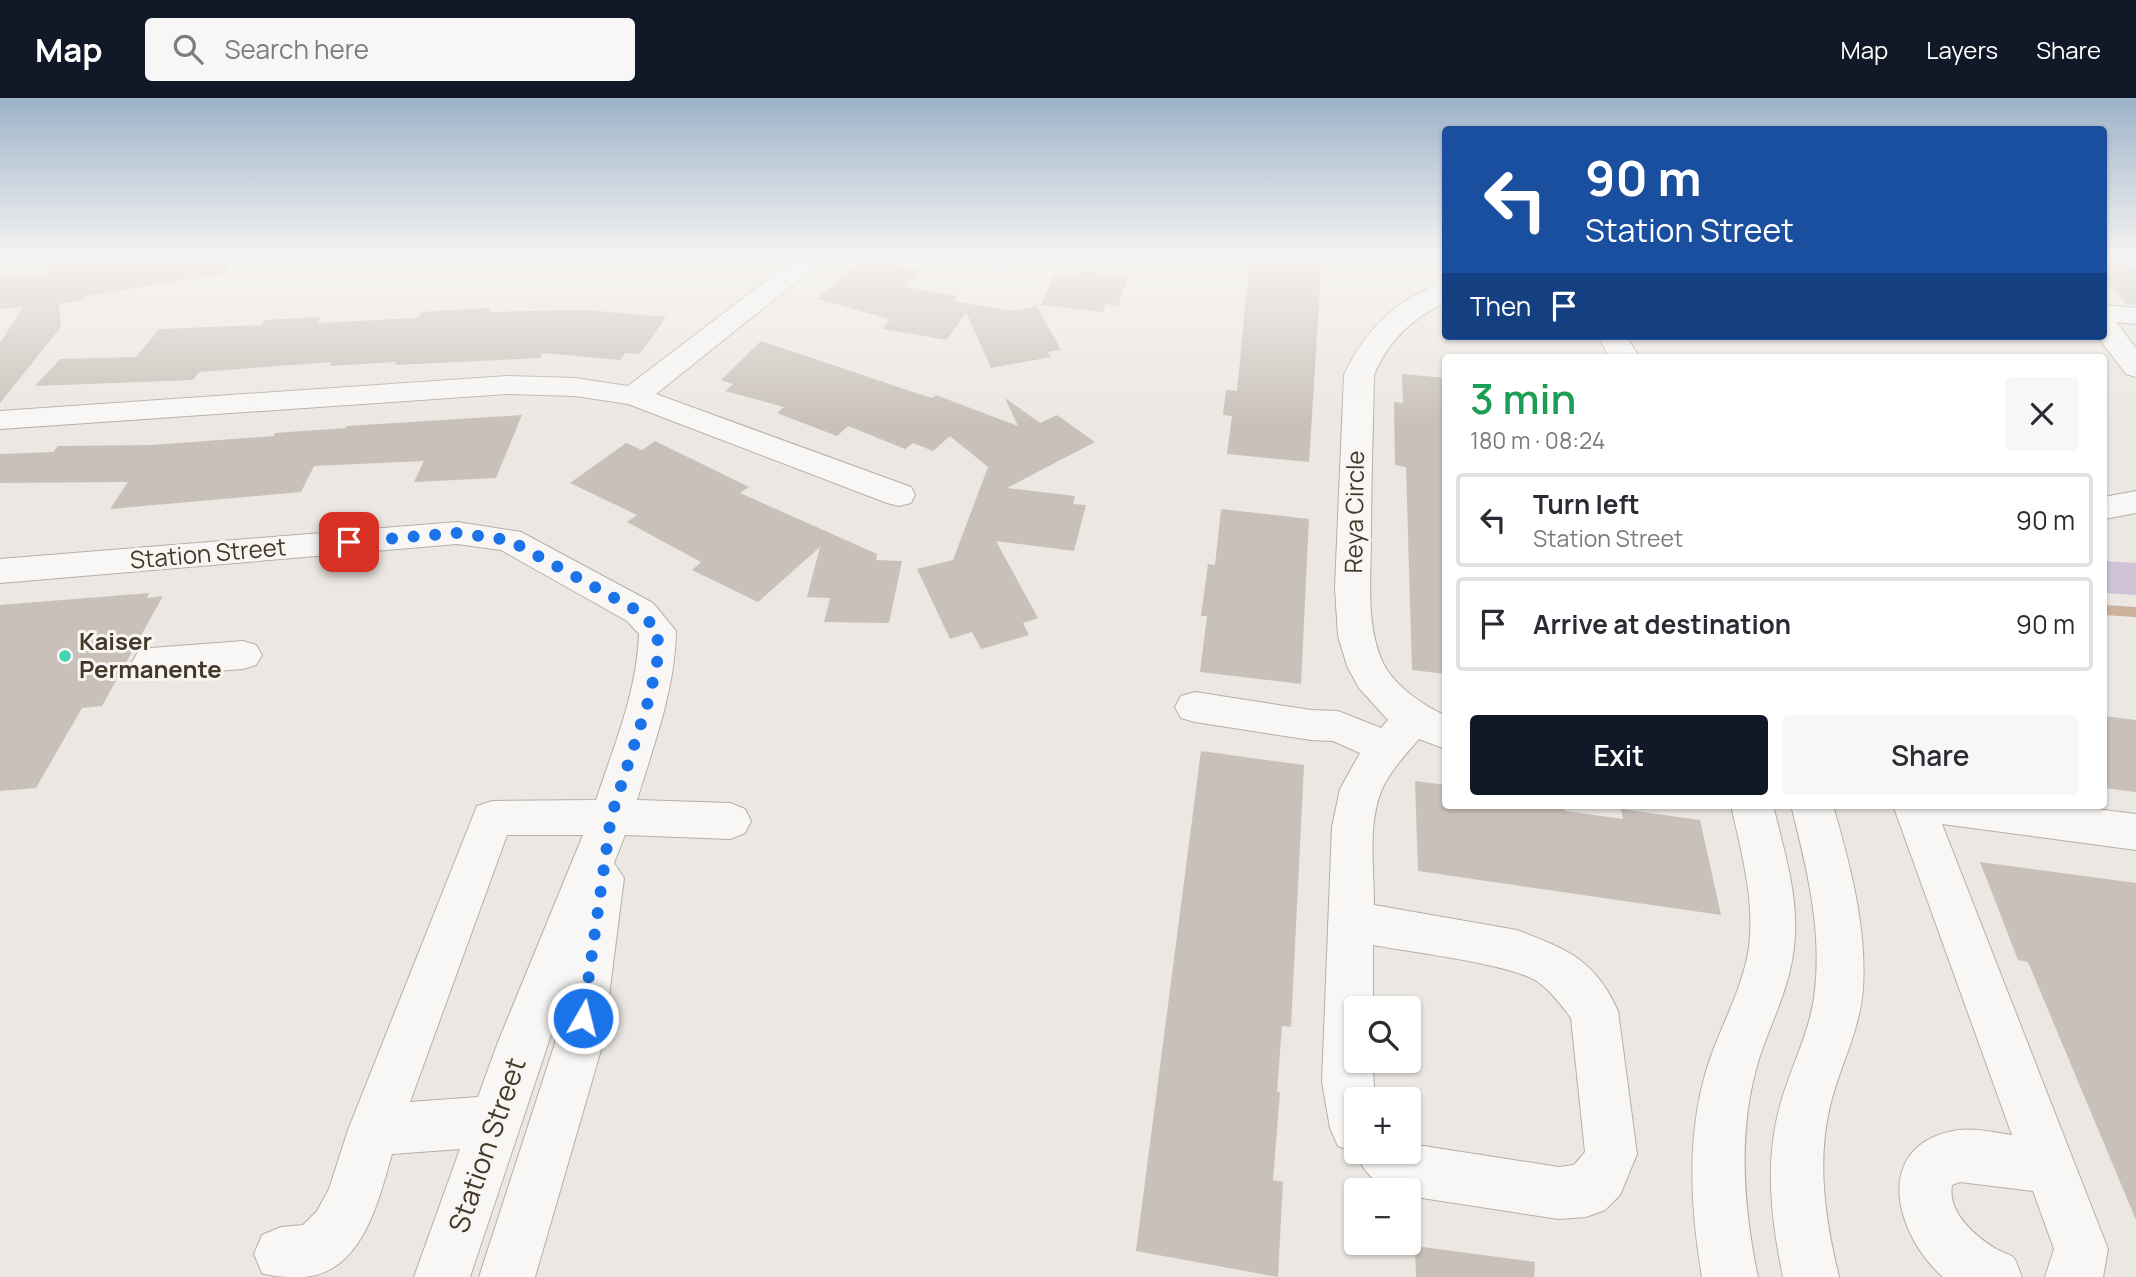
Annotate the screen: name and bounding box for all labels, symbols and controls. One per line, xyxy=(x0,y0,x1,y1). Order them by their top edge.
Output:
search box xyxy=(145,18,635,81)
text: Map xyxy=(35,27,103,72)
icon: search xyxy=(169,30,207,68)
text: Search here xyxy=(225,31,369,67)
text: Map xyxy=(1841,33,1888,66)
text: Layers xyxy=(1926,33,1998,66)
text: Share xyxy=(2036,33,2101,66)
text: 90 m xyxy=(1585,144,1702,211)
icon: left xyxy=(1470,154,1561,245)
text: Station Street xyxy=(1585,208,1794,252)
icon: arrive xyxy=(1545,287,1583,325)
text: Then xyxy=(1470,288,1531,324)
text: 3 min xyxy=(1470,369,1576,427)
button: close xyxy=(2005,377,2079,451)
text: 180 m · 08:24 xyxy=(1470,424,1605,456)
street label: Reya Circle xyxy=(1336,450,1371,574)
text: Turn left xyxy=(1533,486,1640,522)
icon: left xyxy=(1474,501,1512,539)
text: 90 m xyxy=(2016,502,2075,538)
pin xyxy=(319,512,379,572)
text: Station Street xyxy=(1533,522,1683,554)
icon: arrive xyxy=(330,523,368,561)
street label: Station Street xyxy=(128,529,287,576)
icon: arrive xyxy=(1474,605,1512,643)
text: Arrive at destination xyxy=(1533,606,1791,642)
text: 90 m xyxy=(2016,606,2075,642)
place label: Kaiser Permanente xyxy=(79,624,222,685)
marker: Kaiser Permanente xyxy=(57,648,73,664)
button: Exit xyxy=(1470,715,1768,795)
button: Share xyxy=(1782,715,2079,795)
position arrow xyxy=(546,981,620,1055)
map controls xyxy=(1344,996,1421,1255)
button: search xyxy=(1344,996,1421,1073)
street label: Station Street xyxy=(438,1052,534,1237)
button: + xyxy=(1344,1087,1421,1164)
button: − xyxy=(1344,1178,1421,1255)

